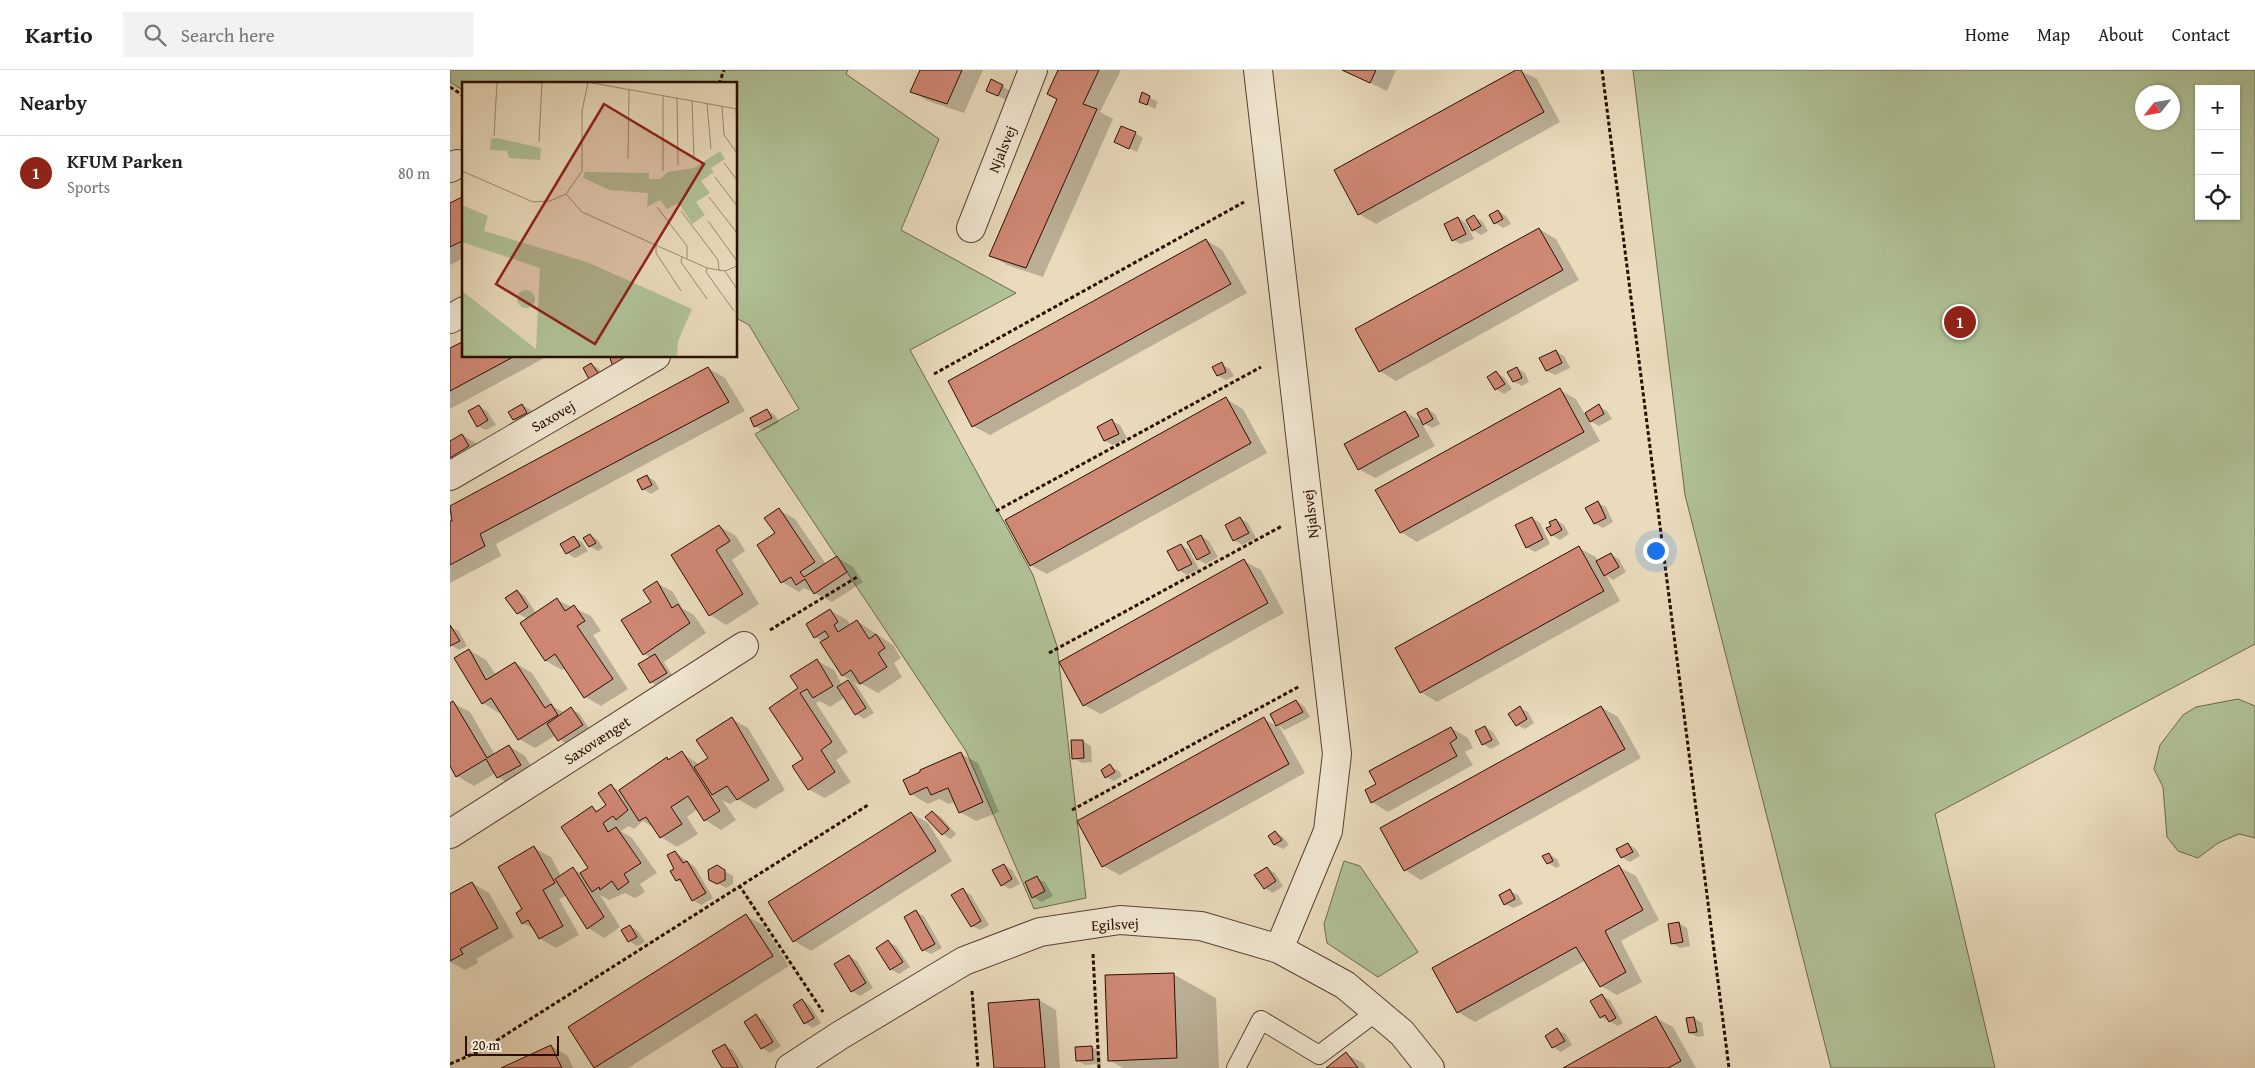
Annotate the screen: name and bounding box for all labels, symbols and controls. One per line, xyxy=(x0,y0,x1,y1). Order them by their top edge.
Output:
search box xyxy=(123,12,473,57)
text: Kartio xyxy=(25,17,93,52)
icon: search xyxy=(141,21,169,49)
text: Search here xyxy=(181,21,275,49)
text: Home xyxy=(1965,21,2009,48)
text: Map xyxy=(2037,21,2070,48)
text: About xyxy=(2098,21,2144,48)
text: Contact xyxy=(2172,21,2230,48)
inset map xyxy=(462,82,738,358)
north arrow xyxy=(2135,85,2180,130)
map controls xyxy=(2195,85,2240,220)
button: + xyxy=(2195,85,2240,130)
text: Nearby xyxy=(20,87,87,118)
street label: Njalsvej xyxy=(983,122,1021,176)
button: − xyxy=(2195,130,2240,175)
text: KFUM Parken xyxy=(67,147,183,175)
text: 1 xyxy=(32,161,40,185)
text: 80 m xyxy=(398,161,430,185)
text: Sports xyxy=(67,175,110,199)
button: locate xyxy=(2195,175,2240,220)
pin: 1 xyxy=(1944,303,1976,341)
street label: Saxovej xyxy=(527,395,579,437)
street label: Njalsvej xyxy=(1297,488,1323,540)
your location xyxy=(1643,538,1669,564)
street label: Saxovænget xyxy=(560,710,635,769)
street label: Egilsvej xyxy=(1091,912,1139,936)
scale bar xyxy=(465,1033,559,1056)
text: 20 m xyxy=(472,1035,500,1055)

